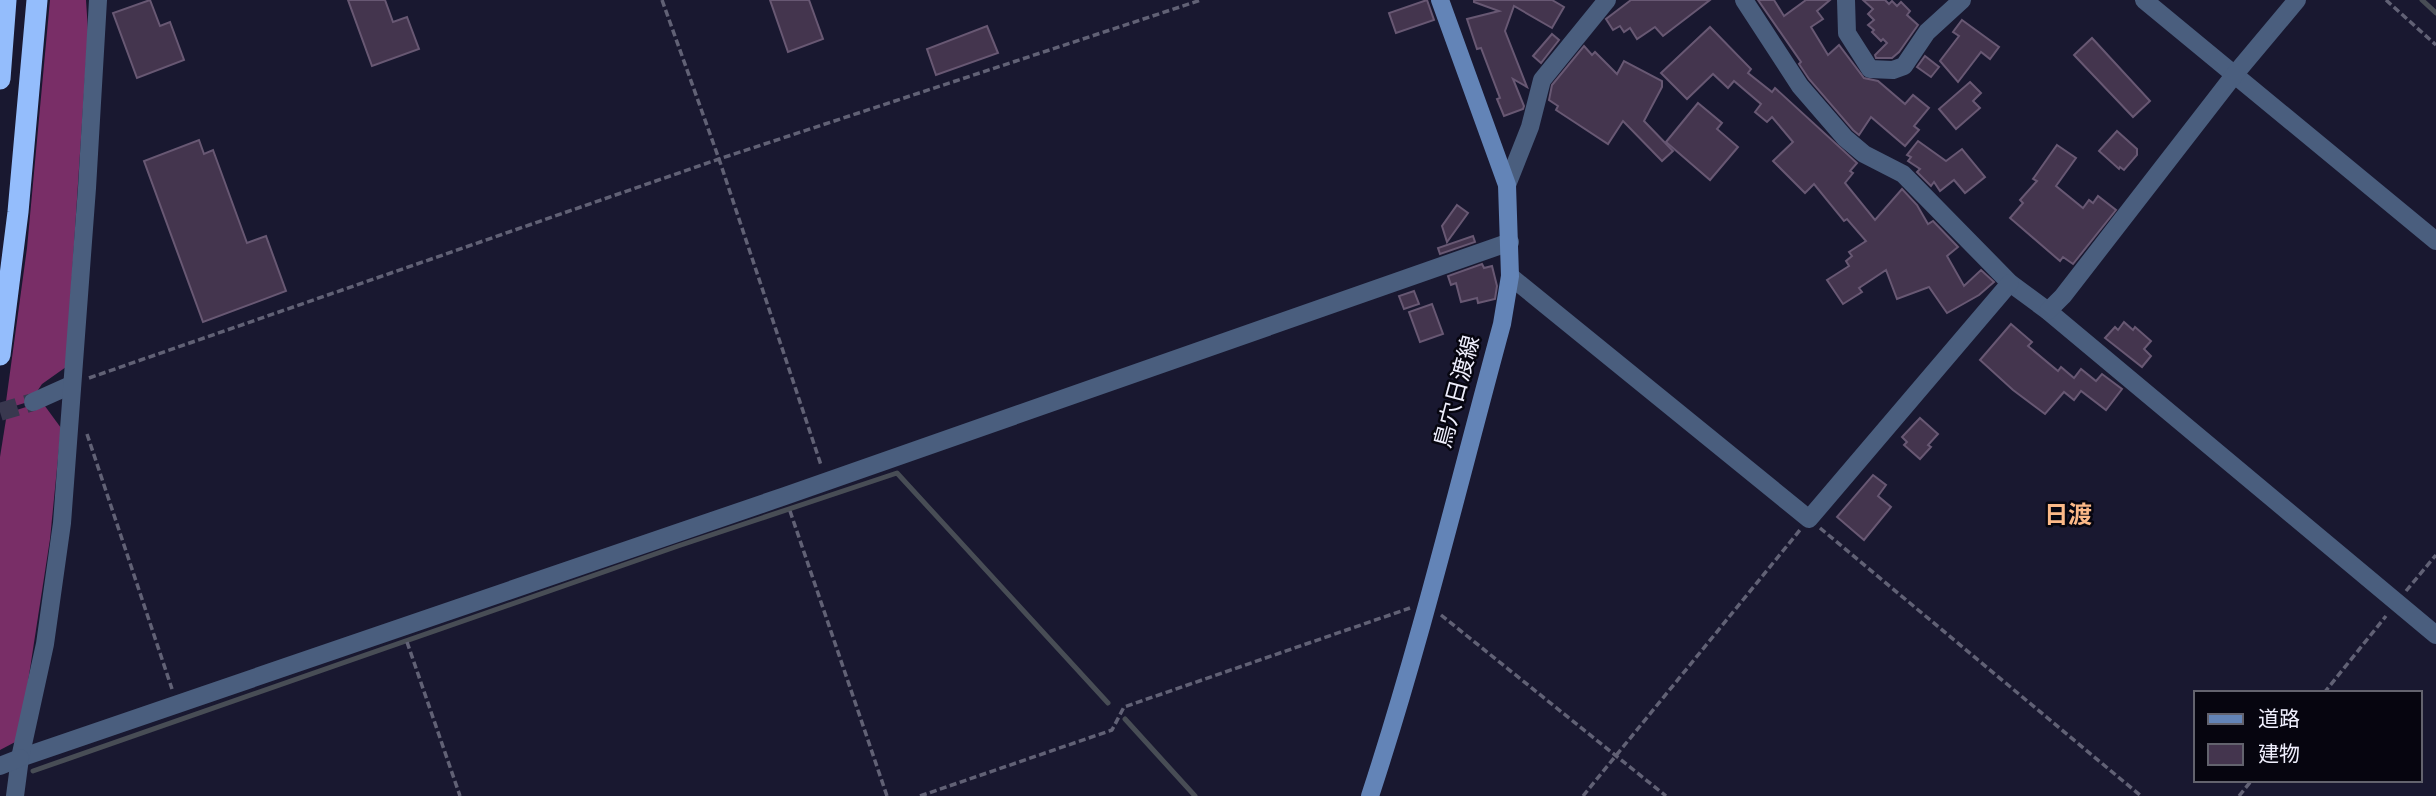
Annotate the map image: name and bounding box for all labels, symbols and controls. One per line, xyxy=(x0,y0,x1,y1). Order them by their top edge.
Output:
street label: 鳥穴日渡線 xyxy=(1426,332,1490,452)
district label: 日渡 xyxy=(2044,498,2092,534)
legend xyxy=(2194,691,2422,782)
text: 道路 xyxy=(2258,704,2300,736)
text: 建物 xyxy=(2258,739,2300,771)

